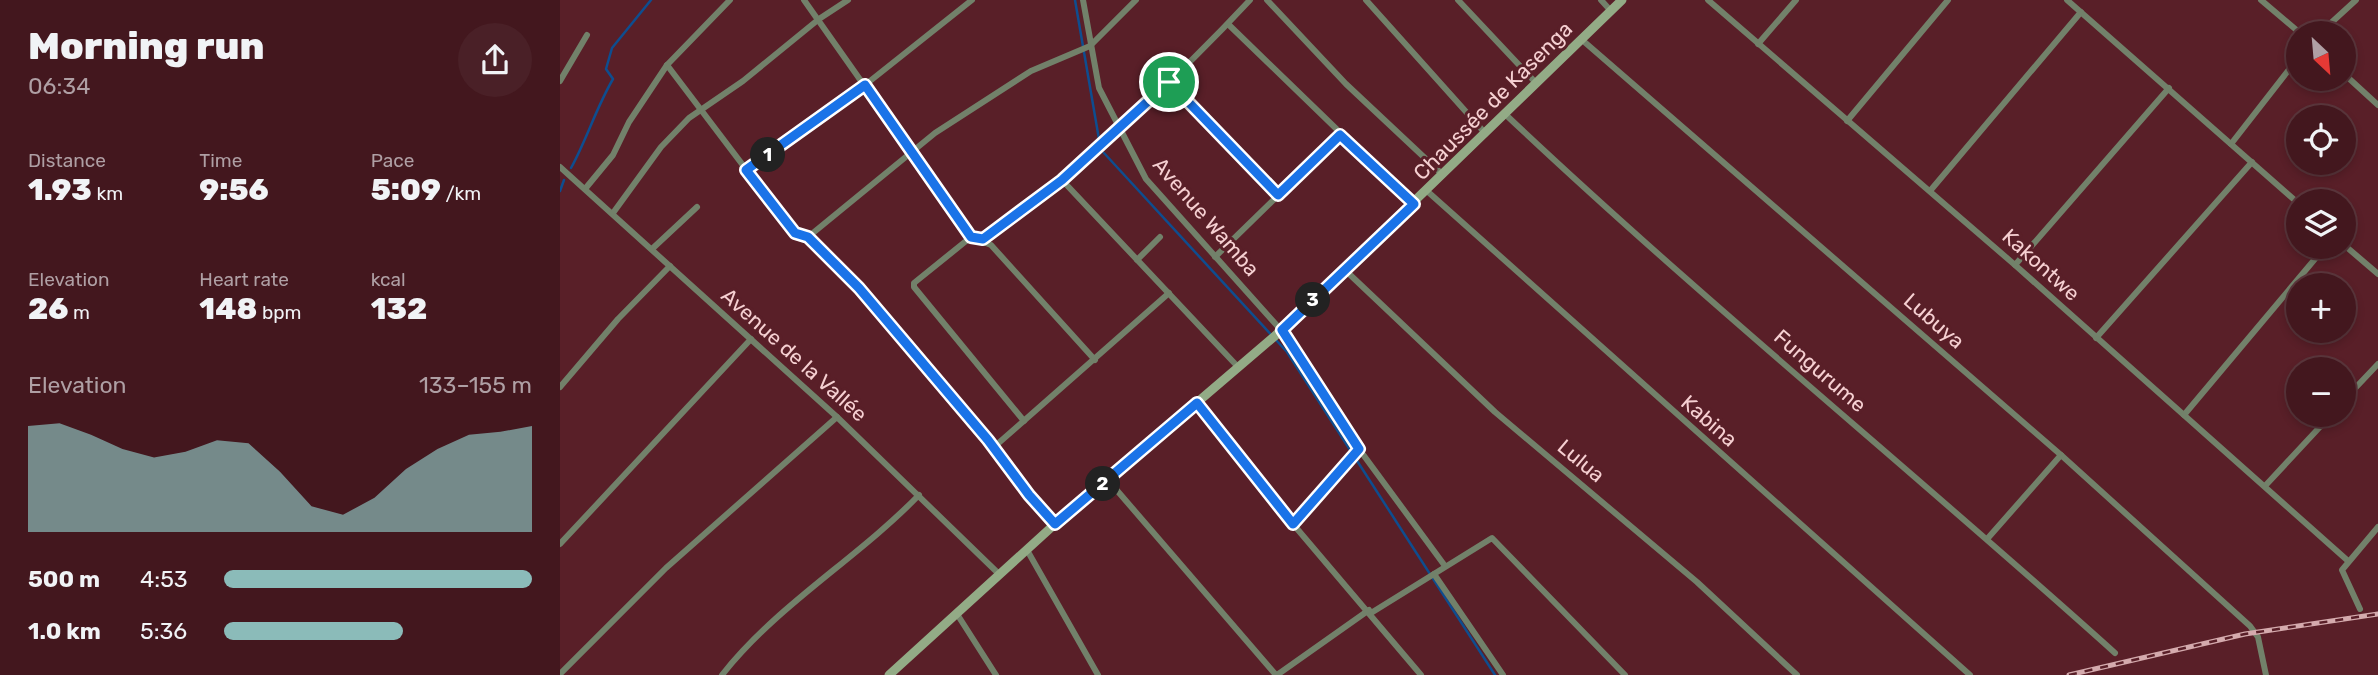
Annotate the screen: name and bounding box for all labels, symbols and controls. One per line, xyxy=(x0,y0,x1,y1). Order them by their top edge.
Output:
street label: Chaussée de Kasenga xyxy=(1408,16,1577,185)
north arrow xyxy=(2286,21,2356,91)
map controls xyxy=(2286,21,2356,427)
text: Morning run xyxy=(28,23,265,69)
button: share xyxy=(458,23,532,97)
pin xyxy=(1139,52,1199,112)
icon: arrive xyxy=(1150,63,1188,101)
text: 06:34 xyxy=(28,72,90,100)
button: locate xyxy=(2286,105,2356,175)
pin: 1 xyxy=(750,138,786,172)
text: 1 xyxy=(763,143,772,166)
text: Distance xyxy=(28,149,106,172)
text: Time xyxy=(199,149,242,172)
text: Pace xyxy=(371,149,414,172)
street label: Avenue Wamba xyxy=(1148,152,1265,281)
text: 1.93 xyxy=(28,172,92,208)
text: 9:56 xyxy=(199,172,269,208)
text: 5:09 xyxy=(371,172,441,208)
text: km xyxy=(92,182,123,205)
text: /km xyxy=(441,182,481,205)
button: layers xyxy=(2286,189,2356,259)
street label: Kakontwe xyxy=(1997,223,2085,306)
text: Elevation xyxy=(28,268,109,291)
text: Heart rate xyxy=(199,268,289,291)
text: kcal xyxy=(371,268,406,291)
button: + xyxy=(2286,273,2356,343)
pin: 3 xyxy=(1296,282,1330,318)
street label: Avenue de la Vallée xyxy=(716,283,872,427)
text: 3 xyxy=(1306,288,1319,311)
street label: Lubuya xyxy=(1899,288,1970,354)
text: 26 xyxy=(28,291,68,327)
text: 148 xyxy=(199,291,257,327)
text: 132 xyxy=(371,291,427,327)
text: m xyxy=(68,301,90,324)
text: bpm xyxy=(257,301,301,324)
street label: Fungurume xyxy=(1769,324,1871,417)
button: − xyxy=(2286,357,2356,427)
text: Elevation xyxy=(28,371,127,399)
text: 133–155 m xyxy=(419,371,532,399)
street label: Kabina xyxy=(1676,390,1742,452)
street label: Lulua xyxy=(1553,434,1610,487)
pin: 2 xyxy=(1086,466,1120,502)
text: 2 xyxy=(1096,472,1109,495)
text: 500 m xyxy=(28,565,100,593)
text: 4:53 xyxy=(140,565,188,593)
text: 1.0 km xyxy=(28,617,101,645)
text: 5:36 xyxy=(140,617,187,645)

